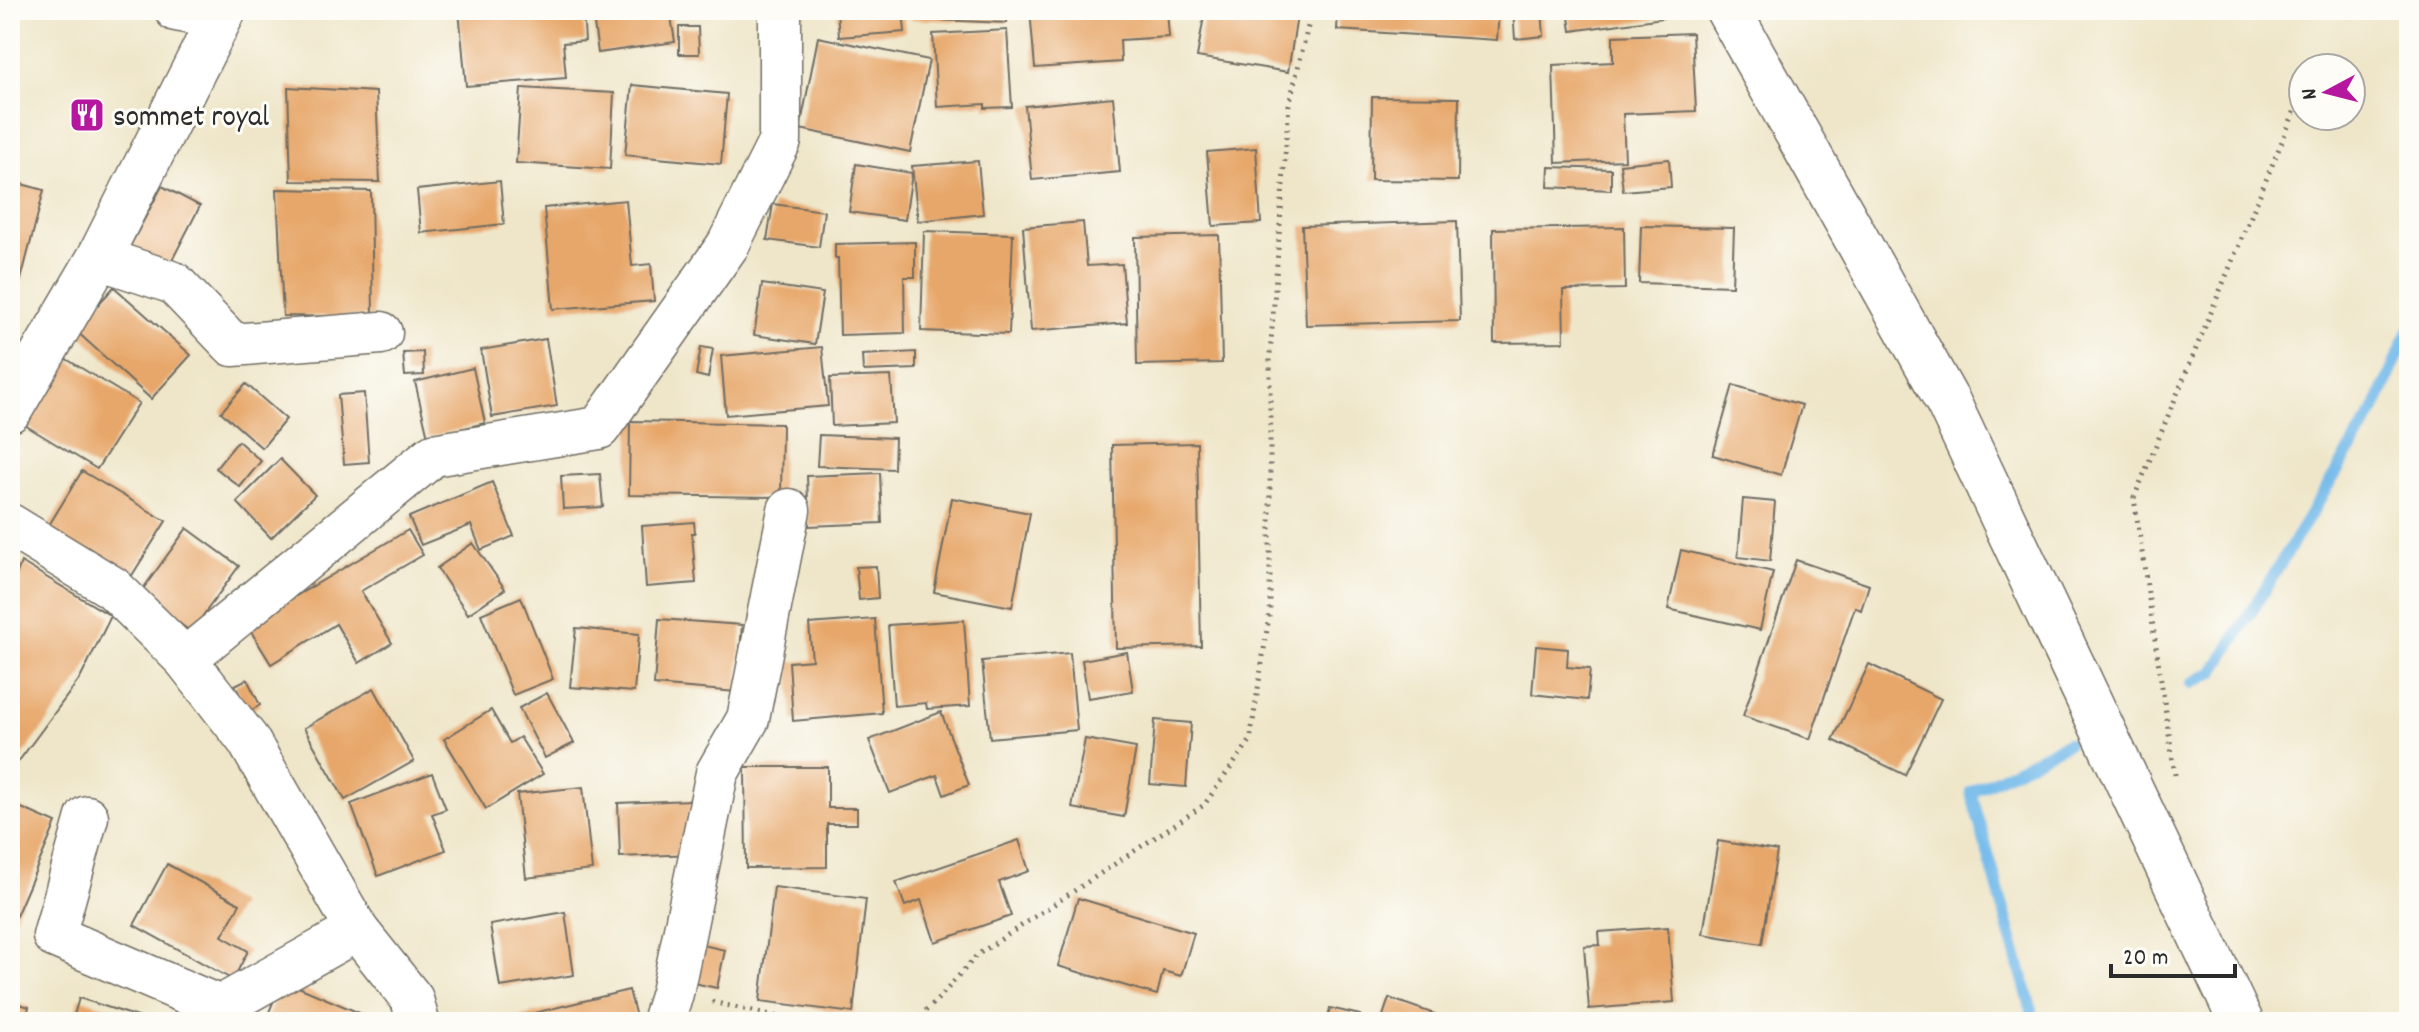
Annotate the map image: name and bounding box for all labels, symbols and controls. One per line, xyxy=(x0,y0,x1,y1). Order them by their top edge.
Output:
north arrow xyxy=(2287,52,2367,132)
text: N xyxy=(2295,87,2327,101)
restaurant icon: sommet royal xyxy=(68,96,106,134)
place label: sommet royal xyxy=(113,98,269,141)
scale bar xyxy=(2111,928,2235,978)
text: 20 m xyxy=(2123,942,2169,976)

